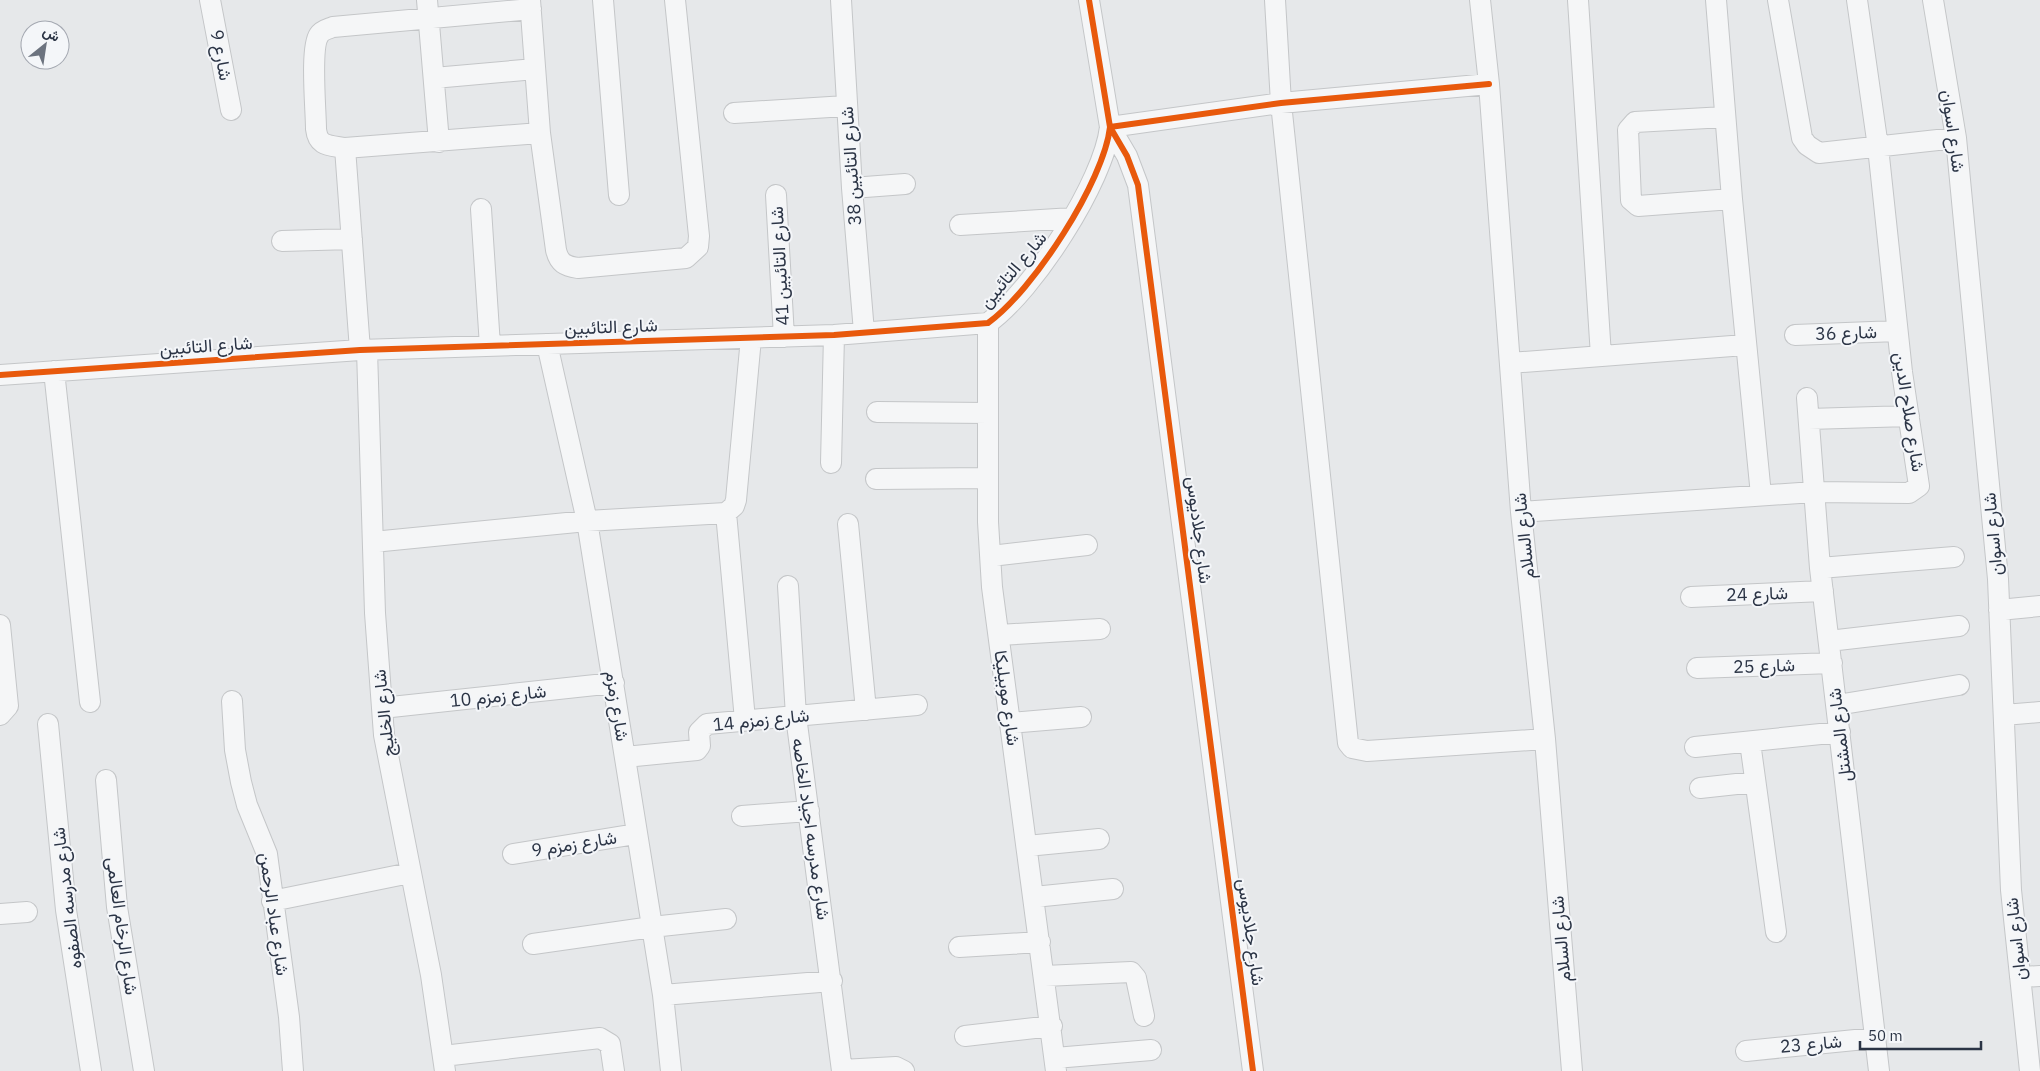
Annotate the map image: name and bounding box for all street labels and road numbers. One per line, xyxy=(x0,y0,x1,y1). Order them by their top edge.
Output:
street label: شارع 9 xyxy=(204,28,238,82)
street label: شارع اسوان xyxy=(1935,88,1971,174)
street label: شارع التائبين 38 xyxy=(835,106,867,226)
street label: شارع التائبين 41 xyxy=(765,206,795,326)
street label: شارع التائبين xyxy=(974,227,1052,313)
street label: شارع التائبين xyxy=(564,313,658,341)
street label: شارع 36 xyxy=(1815,320,1877,346)
street label: شارع التائبين xyxy=(159,331,253,361)
street label: شارع صلاح الدين xyxy=(1888,350,1930,474)
street label: شارع جلاديوس xyxy=(1181,475,1217,585)
street label: شارع السلام xyxy=(1508,492,1540,580)
street label: شارع اسوان xyxy=(1977,492,2009,576)
street label: شارع 24 xyxy=(1726,581,1788,607)
street label: شارع موبيليكا xyxy=(988,649,1026,747)
street label: شارع 25 xyxy=(1733,653,1795,679)
street label: شارع الخليج xyxy=(367,668,401,758)
street label: شارع زمزم xyxy=(600,669,634,743)
street label: شارع زمزم 10 xyxy=(449,679,547,713)
street label: شارع المشتل xyxy=(1822,687,1858,783)
street label: شارع زمزم 14 xyxy=(712,703,810,737)
street label: شارع مدرسه اجياد الخاصه xyxy=(786,737,836,921)
street label: شارع زمزم 9 xyxy=(530,825,618,863)
street label: شارع مدرسه الصفوه xyxy=(46,826,88,970)
street label: شارع عباد الرحمن xyxy=(253,851,295,977)
street label: شارع الرخام العالمى xyxy=(100,856,144,996)
street label: شارع جلاديوس xyxy=(1232,877,1270,987)
street label: شارع السلام xyxy=(1545,895,1577,983)
street label: شارع اسوان xyxy=(2000,896,2032,982)
street label: شارع 23 xyxy=(1779,1029,1843,1059)

